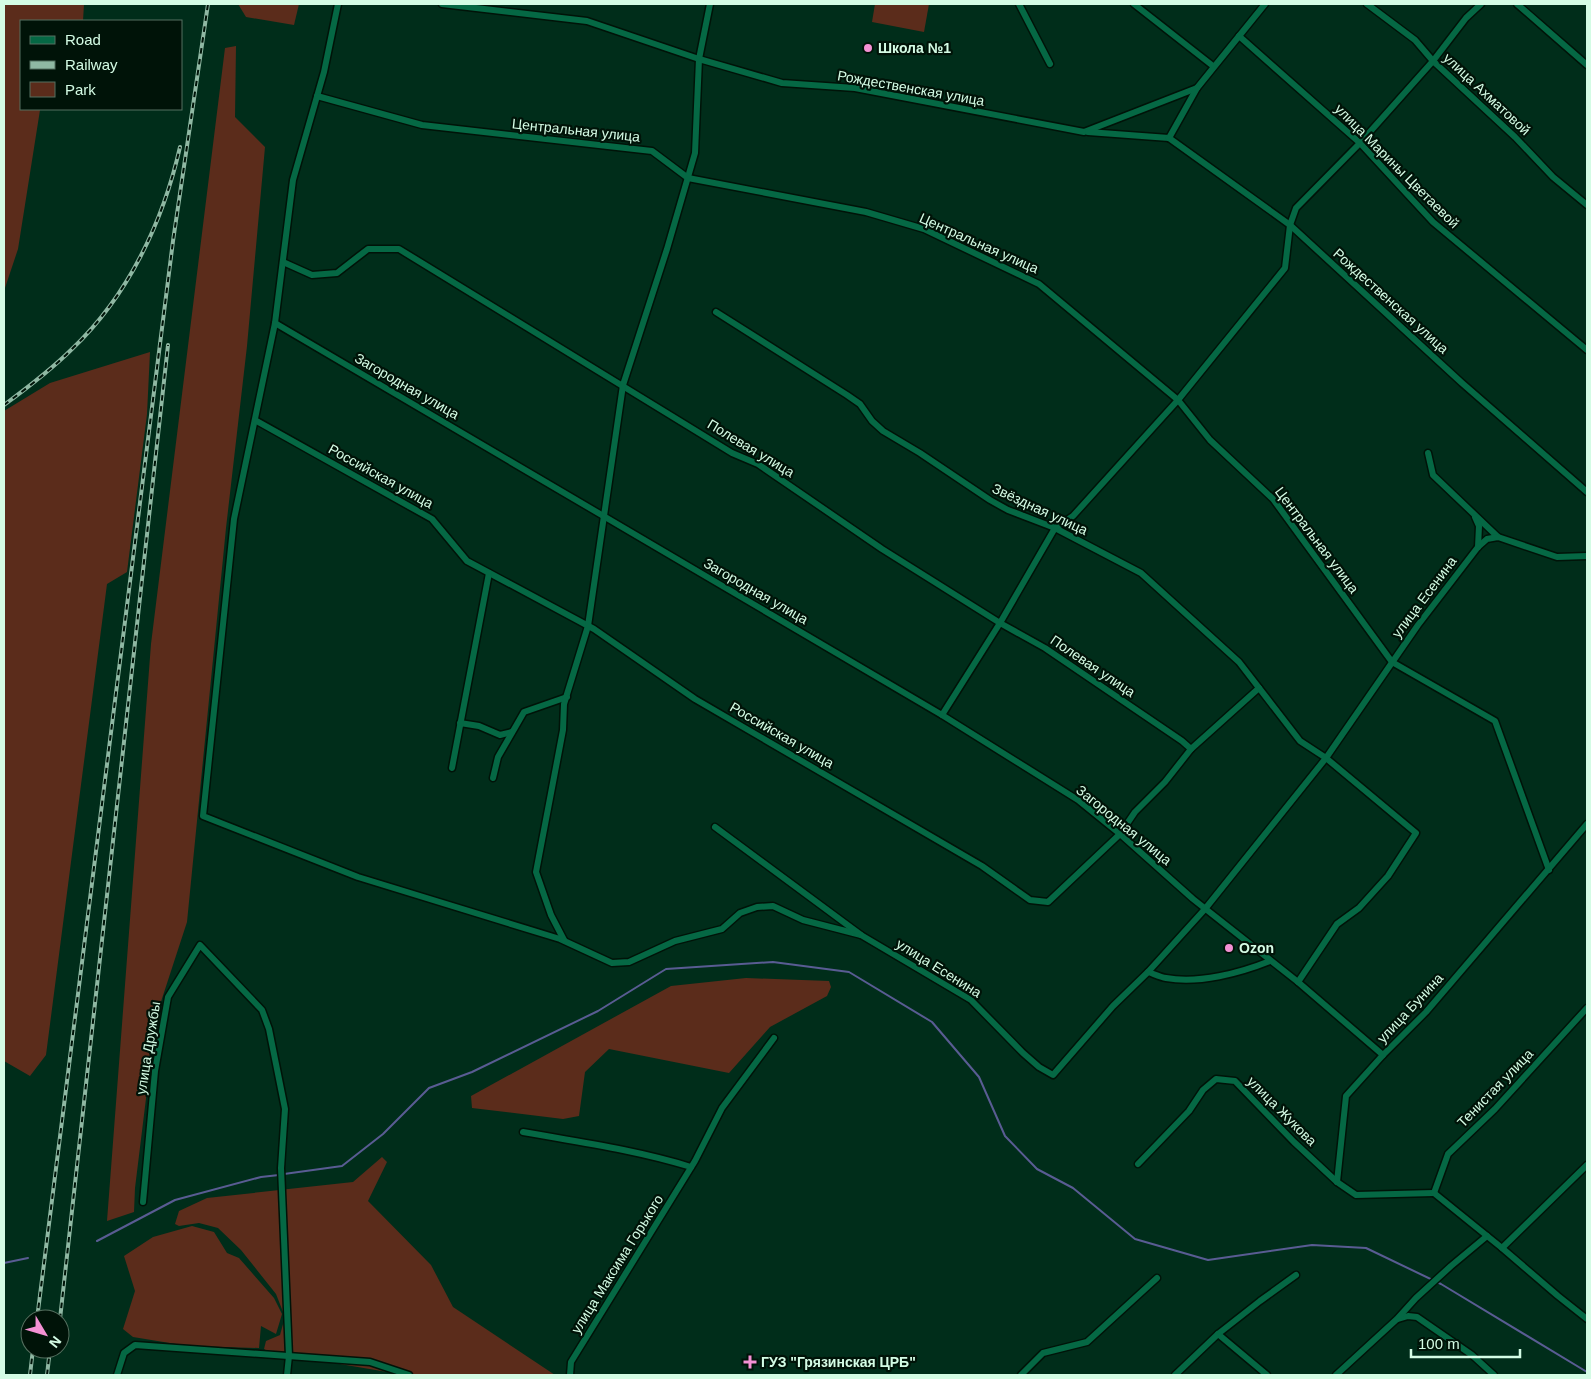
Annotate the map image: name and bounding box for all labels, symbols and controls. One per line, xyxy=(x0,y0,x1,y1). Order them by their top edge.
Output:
legend xyxy=(20,20,182,110)
text: Road xyxy=(65,31,101,48)
place label: Школа №1 xyxy=(878,40,951,56)
marker: Школа №1 xyxy=(862,42,874,54)
street label: улица Ахматовой xyxy=(1440,50,1534,138)
text: Railway xyxy=(65,56,118,73)
street label: Рождественская улица xyxy=(836,67,986,109)
text: Park xyxy=(65,81,96,98)
street label: улица Марины Цветаевой xyxy=(1332,101,1462,231)
street label: Центральная улица xyxy=(511,115,641,145)
street label: Центральная улица xyxy=(917,209,1041,277)
street label: Рождественская улица xyxy=(1330,245,1452,357)
street label: Загородная улица xyxy=(352,350,462,422)
street label: Полевая улица xyxy=(705,416,798,480)
street label: Российская улица xyxy=(326,441,436,512)
street label: Звёздная улица xyxy=(990,480,1090,538)
street label: Центральная улица xyxy=(1272,484,1362,596)
street label: улица Есенина xyxy=(1388,553,1460,641)
street label: Загородная улица xyxy=(701,555,811,627)
street label: Полевая улица xyxy=(1048,632,1138,700)
street label: Российская улица xyxy=(727,699,837,771)
street label: Загородная улица xyxy=(1073,782,1175,868)
street label: улица Есенина xyxy=(893,935,985,1001)
place label: Ozon xyxy=(1239,940,1274,956)
marker: Ozon xyxy=(1223,942,1235,954)
street label: улица Бунина xyxy=(1374,970,1446,1046)
street label: улица Дружбы xyxy=(133,1000,163,1096)
street label: Тенистая улица xyxy=(1454,1046,1536,1130)
street label: улица Жукова xyxy=(1244,1073,1320,1149)
street label: улица Максима Горького xyxy=(568,1192,666,1336)
north arrow xyxy=(20,1309,70,1359)
scale bar xyxy=(1411,1326,1520,1358)
text: N xyxy=(46,1333,65,1351)
text: 100 m xyxy=(1418,1335,1460,1352)
place label: ГУЗ "Грязинская ЦРБ" xyxy=(761,1354,916,1370)
marker: ГУЗ "Грязинская ЦРБ" xyxy=(743,1355,757,1369)

